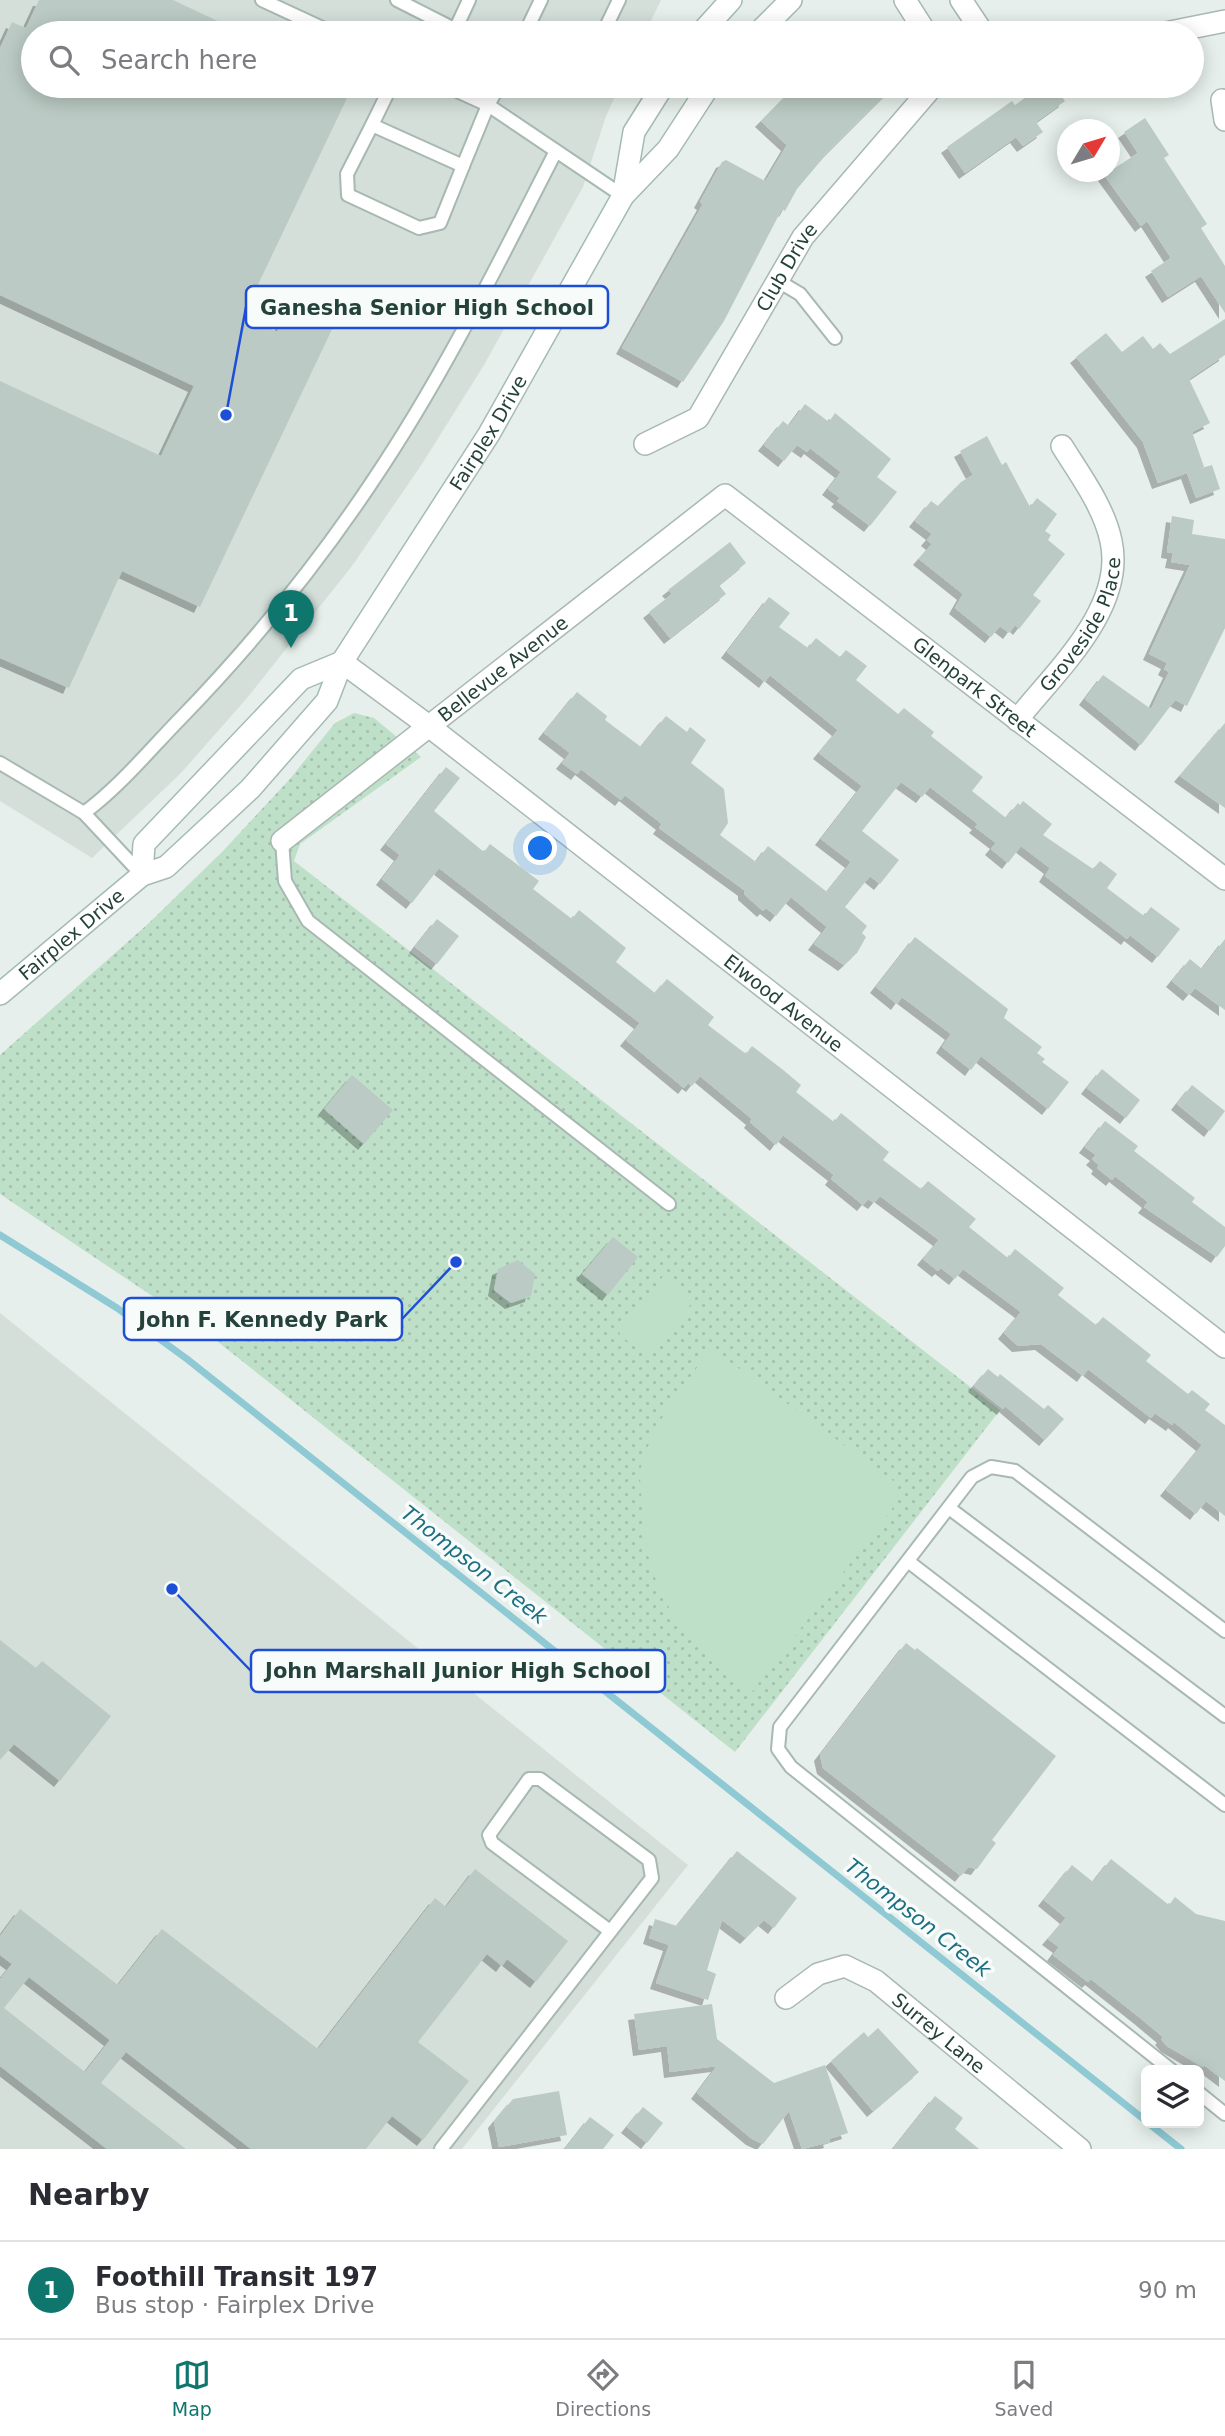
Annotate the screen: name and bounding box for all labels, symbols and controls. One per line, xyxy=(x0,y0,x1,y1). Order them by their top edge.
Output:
search box xyxy=(21,21,1204,98)
icon: search xyxy=(45,41,83,79)
text: Search here xyxy=(101,45,257,75)
north arrow xyxy=(1057,119,1120,182)
street label: Club Drive xyxy=(751,218,821,315)
callout: Ganesha Senior High School xyxy=(246,286,608,328)
text: Ganesha Senior High School xyxy=(260,296,594,320)
street label: Fairplex Drive xyxy=(445,371,531,494)
street label: Groveside Place xyxy=(1035,557,1124,696)
pin: 1 xyxy=(268,590,314,648)
street label: Bellevue Avenue xyxy=(433,611,572,726)
street label: Glenpark Street xyxy=(909,632,1041,741)
your location xyxy=(523,831,557,865)
street label: Fairplex Drive xyxy=(14,884,128,985)
street label: Elwood Avenue xyxy=(720,950,848,1056)
callout: John F. Kennedy Park xyxy=(124,1298,402,1340)
text: John F. Kennedy Park xyxy=(136,1308,389,1332)
water label: Thompson Creek xyxy=(397,1501,552,1630)
callout: John Marshall Junior High School xyxy=(251,1650,665,1692)
text: John Marshall Junior High School xyxy=(263,1659,651,1683)
water label: Thompson Creek xyxy=(841,1854,996,1983)
street label: Surrey Lane xyxy=(888,1988,990,2077)
map controls xyxy=(1141,2065,1204,2128)
button: layers xyxy=(1141,2065,1204,2128)
text: Nearby xyxy=(28,2177,150,2212)
text: Foothill Transit 197 xyxy=(95,2262,378,2292)
text: 1 xyxy=(43,2277,59,2303)
text: 90 m xyxy=(1138,2277,1197,2303)
text: Bus stop · Fairplex Drive xyxy=(95,2292,374,2318)
tab: Map xyxy=(172,2356,212,2420)
tab: Directions xyxy=(555,2356,651,2420)
tab: Saved xyxy=(995,2356,1053,2420)

